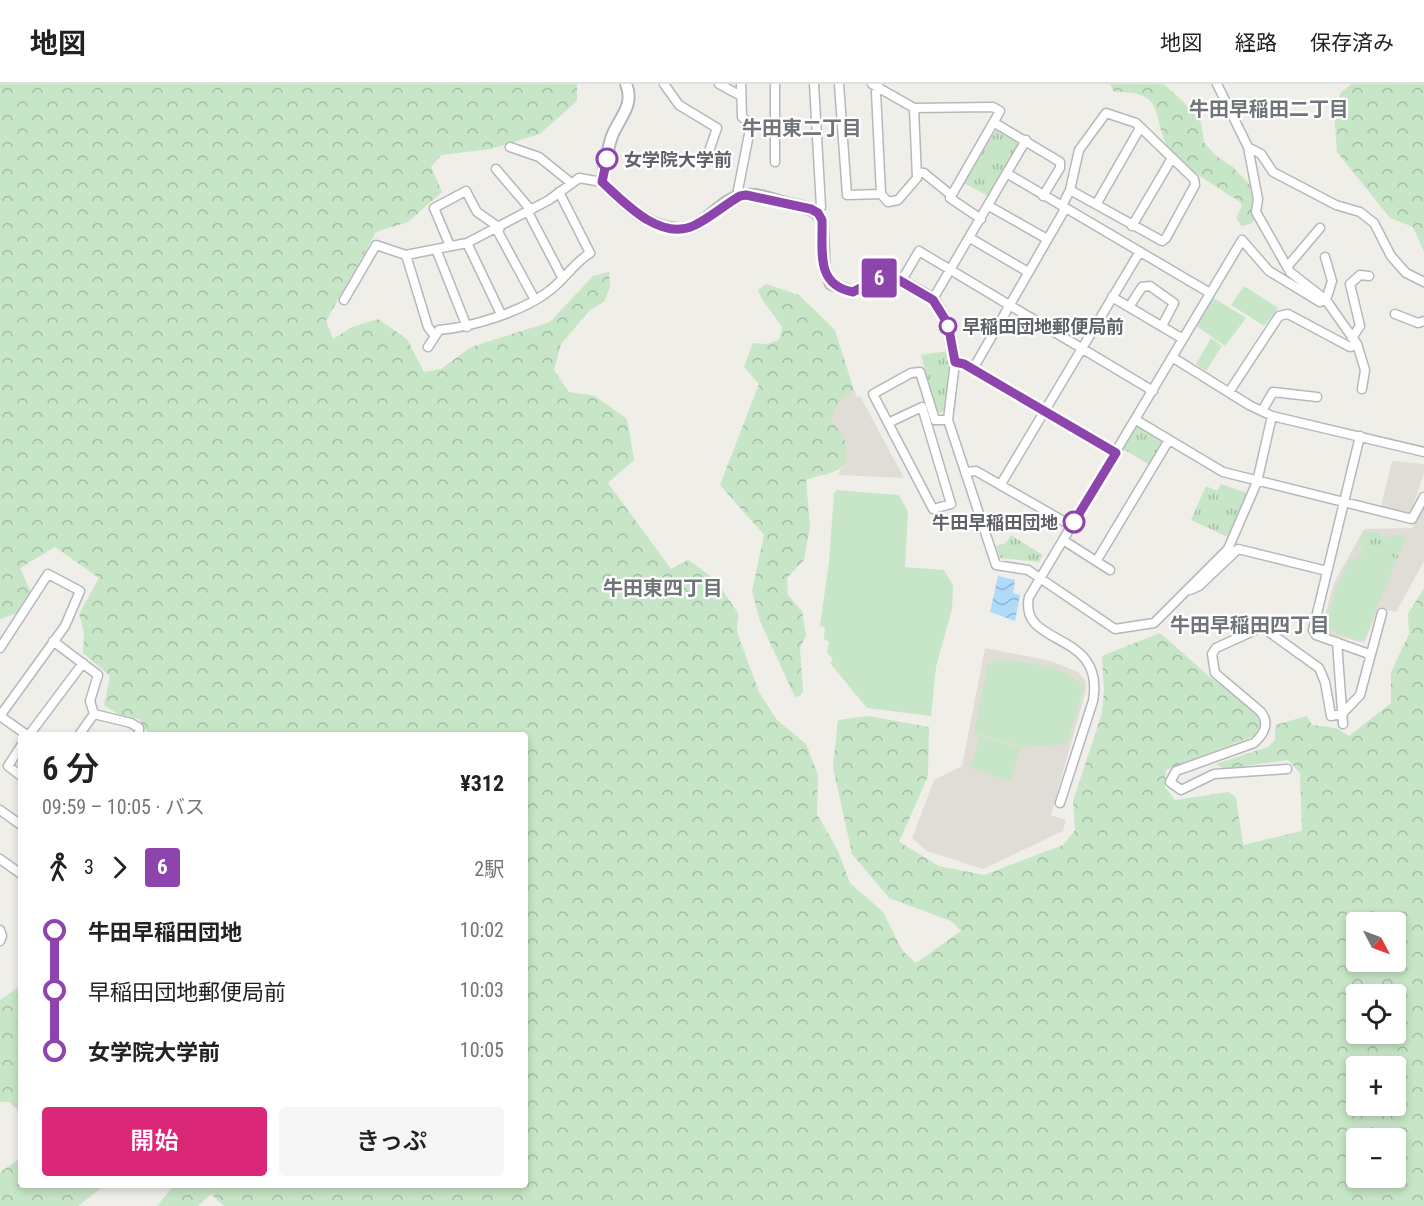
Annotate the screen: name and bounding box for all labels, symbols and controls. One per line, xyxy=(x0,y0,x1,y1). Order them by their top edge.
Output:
text: 地図 xyxy=(30,27,86,60)
text: 地図 xyxy=(1160,31,1202,55)
text: 経路 xyxy=(1235,31,1277,55)
text: 保存済み xyxy=(1310,31,1394,55)
district label: 牛田早稲田二丁目 xyxy=(1189,97,1349,121)
district label: 牛田東二丁目 xyxy=(742,116,862,140)
marker: 女学院大学前 xyxy=(596,148,618,170)
place label: 女学院大学前 xyxy=(624,149,732,170)
line badge: 6 xyxy=(860,258,898,298)
text: 6 xyxy=(874,266,884,290)
place label: 早稲田団地郵便局前 xyxy=(962,316,1124,337)
marker: 早稲田団地郵便局前 xyxy=(939,317,957,335)
marker: 牛田早稲田団地 xyxy=(1063,511,1085,533)
place label: 牛田早稲田団地 xyxy=(932,512,1058,533)
district label: 牛田東四丁目 xyxy=(603,576,723,600)
district label: 牛田早稲田四丁目 xyxy=(1170,613,1330,637)
text: 6 分 xyxy=(42,749,99,788)
text: ¥312 xyxy=(460,771,504,796)
text: 09:59 – 10:05 · バス xyxy=(42,795,205,819)
icon: walk xyxy=(42,851,75,884)
icon: forward xyxy=(103,851,136,884)
text: 3 xyxy=(84,855,94,879)
text: 6 xyxy=(157,855,168,879)
text: 2駅 xyxy=(474,857,504,881)
north arrow xyxy=(1346,912,1406,972)
map controls xyxy=(1346,912,1406,1188)
text: 10:02 xyxy=(460,918,504,942)
text: 牛田早稲田団地 xyxy=(88,920,242,945)
text: 10:03 xyxy=(460,978,504,1002)
text: 早稲田団地郵便局前 xyxy=(88,980,286,1005)
button: locate xyxy=(1346,984,1406,1044)
text: 10:05 xyxy=(460,1038,504,1062)
text: 女学院大学前 xyxy=(88,1040,220,1065)
button: + xyxy=(1346,1056,1406,1116)
button: 開始 xyxy=(42,1107,267,1176)
button: きっぷ xyxy=(279,1107,504,1176)
button: − xyxy=(1346,1128,1406,1188)

